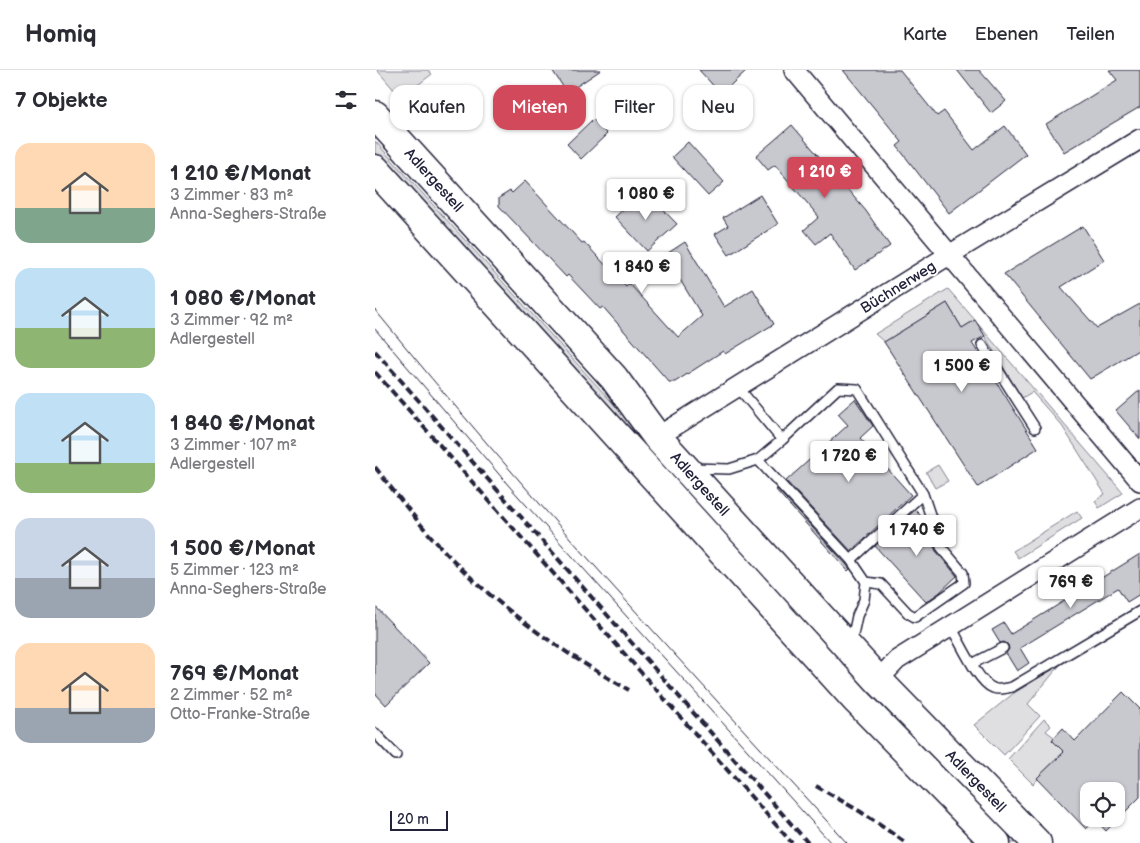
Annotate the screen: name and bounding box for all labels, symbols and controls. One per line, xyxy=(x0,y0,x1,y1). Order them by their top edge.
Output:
text: Homiq xyxy=(25,20,97,49)
text: Karte xyxy=(903,24,947,45)
text: Ebenen xyxy=(975,24,1038,45)
text: Teilen xyxy=(1066,24,1115,45)
chip: Kaufen xyxy=(390,85,483,130)
chip: Mieten xyxy=(493,85,586,130)
chip: Filter xyxy=(596,85,673,130)
chip: Neu xyxy=(683,85,753,130)
icon: filters xyxy=(332,86,360,114)
text: 7 Objekte xyxy=(15,88,108,113)
street label: Adlergestell xyxy=(400,144,467,216)
pin: 1 210 € xyxy=(779,156,871,199)
text: 1 210 €/Monat xyxy=(170,161,311,186)
icon: home xyxy=(55,163,115,223)
text: 1 210 € xyxy=(798,163,852,182)
pin: 1 080 € xyxy=(600,178,692,221)
text: 1 080 € xyxy=(618,185,675,204)
text: 3 Zimmer · 83 m² xyxy=(170,186,294,205)
text: Anna-Seghers-Straße xyxy=(170,205,327,224)
pin: 1 840 € xyxy=(596,252,688,294)
street label: Büchnerweg xyxy=(857,257,939,318)
text: 1 840 € xyxy=(614,258,670,277)
text: 1 080 €/Monat xyxy=(170,286,316,311)
icon: home xyxy=(55,288,115,348)
text: 3 Zimmer · 92 m² xyxy=(170,311,293,330)
text: Adlergestell xyxy=(170,330,255,349)
pin: 1 500 € xyxy=(916,350,1008,393)
text: 1 500 € xyxy=(934,357,990,376)
text: 1 840 €/Monat xyxy=(170,411,315,436)
icon: home xyxy=(55,413,115,473)
text: 3 Zimmer · 107 m² xyxy=(170,436,297,455)
pin: 1 720 € xyxy=(803,440,895,483)
text: 1 720 € xyxy=(821,447,877,466)
street label: Adlergestell xyxy=(666,448,733,520)
text: Adlergestell xyxy=(170,455,255,474)
pin: 1 740 € xyxy=(871,514,963,557)
text: 1 740 € xyxy=(889,521,945,540)
text: 1 500 €/Monat xyxy=(170,536,315,561)
icon: home xyxy=(55,538,115,598)
text: 5 Zimmer · 123 m² xyxy=(170,561,299,580)
pin: 769 € xyxy=(1036,566,1106,609)
text: 769 € xyxy=(1049,573,1093,592)
text: Anna-Seghers-Straße xyxy=(170,580,327,599)
text: 769 €/Monat xyxy=(170,661,299,686)
icon: home xyxy=(55,663,115,723)
text: 2 Zimmer · 52 m² xyxy=(170,686,293,705)
text: Otto-Franke-Straße xyxy=(170,705,310,724)
street label: Adlergestell xyxy=(941,746,1010,817)
map controls xyxy=(1080,782,1125,827)
button: locate xyxy=(1080,782,1125,827)
scale bar xyxy=(390,808,447,831)
text: 20 m xyxy=(397,811,429,828)

